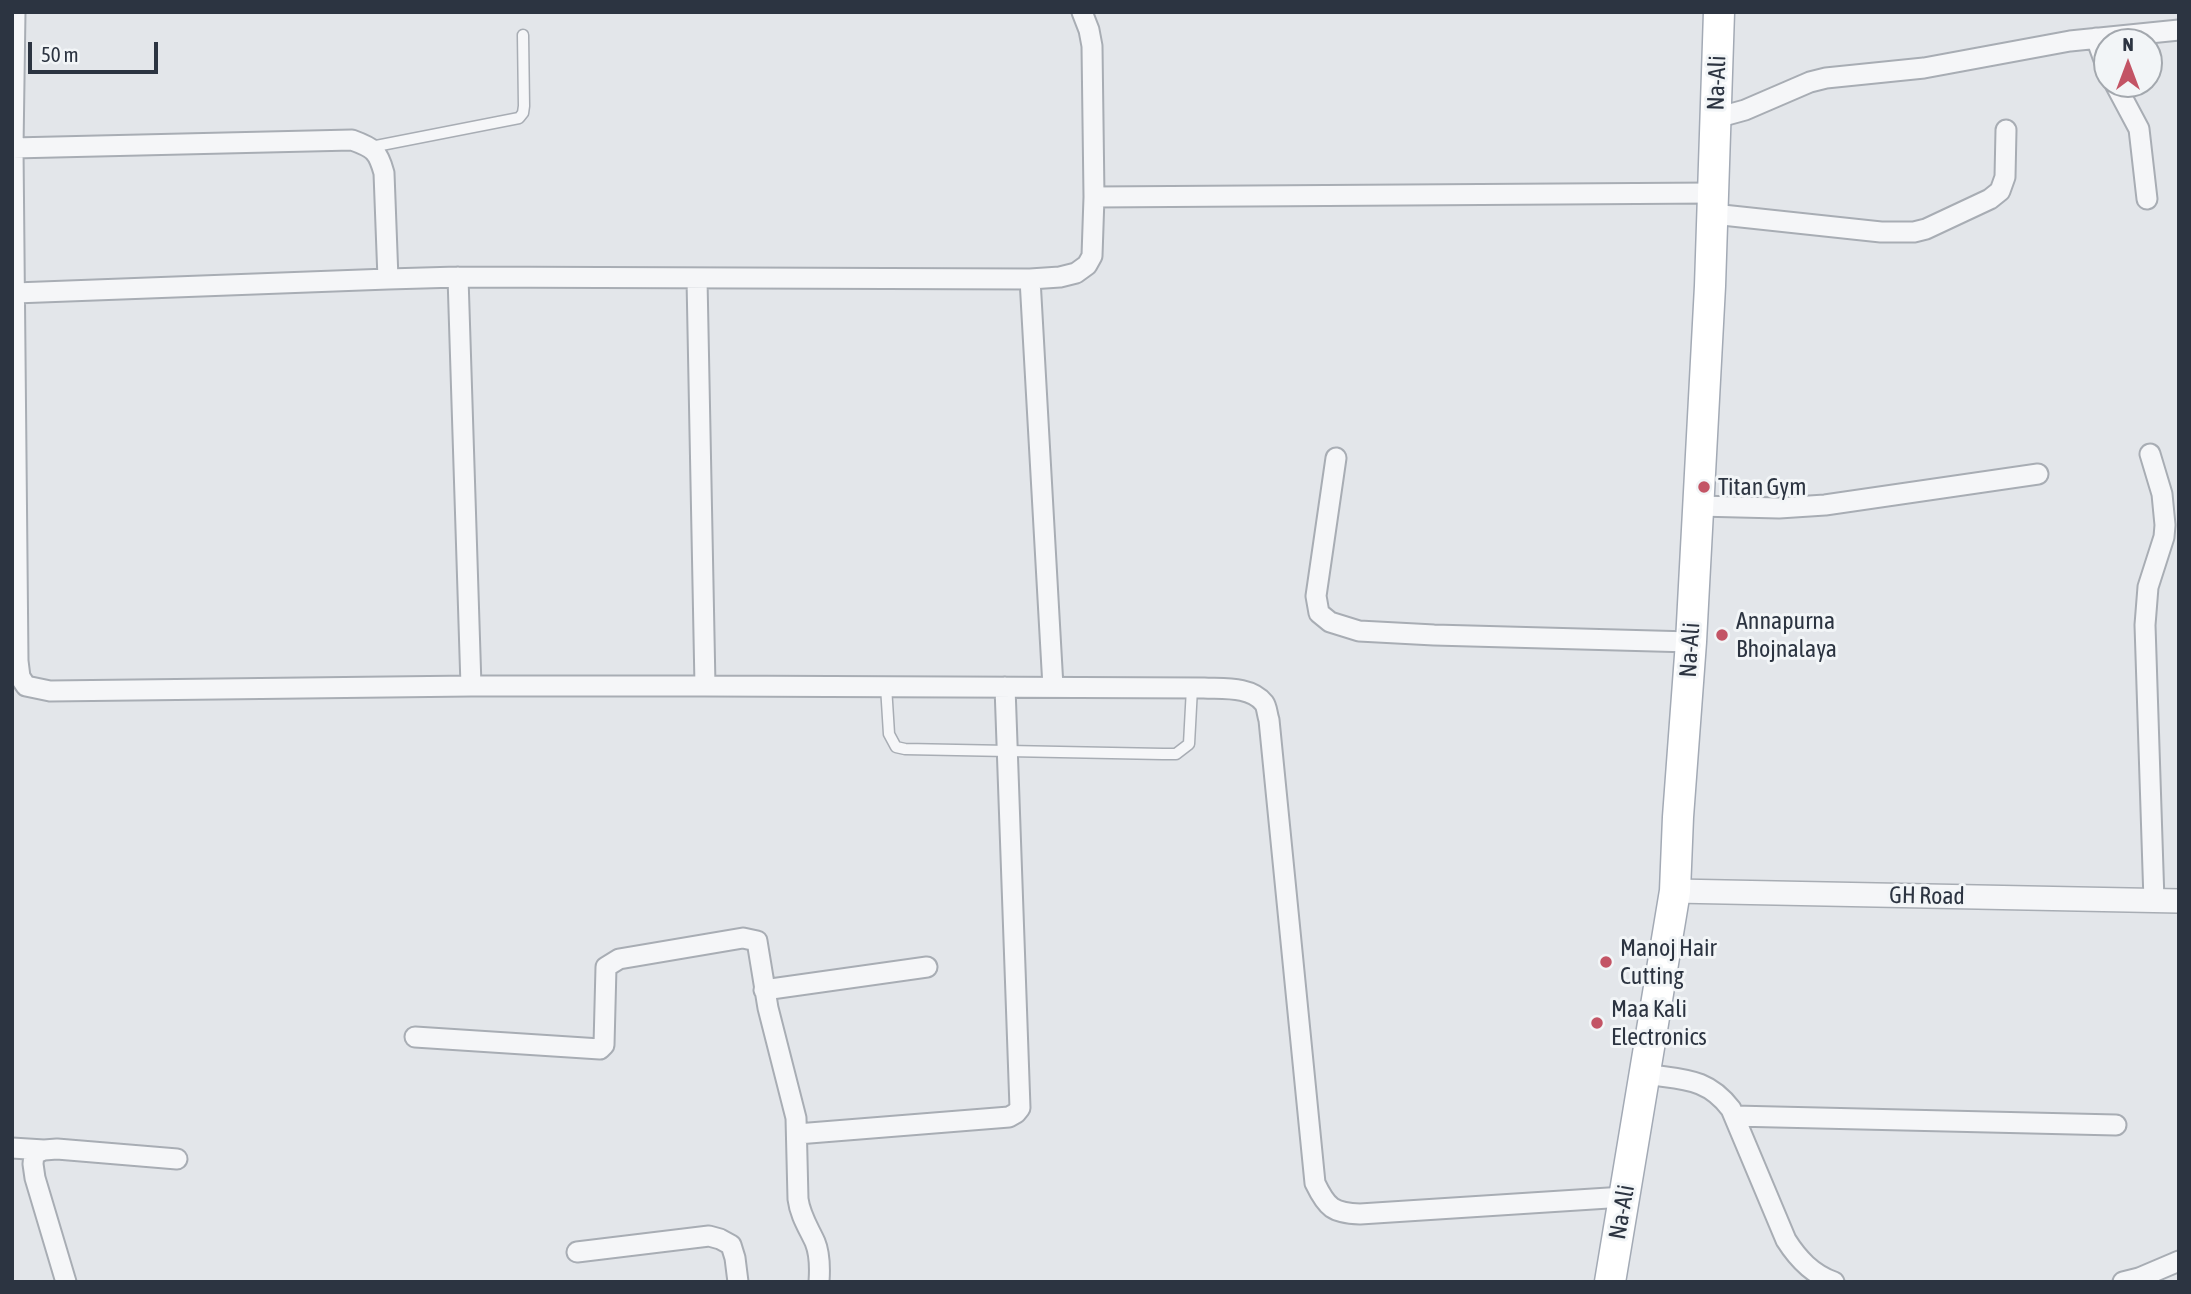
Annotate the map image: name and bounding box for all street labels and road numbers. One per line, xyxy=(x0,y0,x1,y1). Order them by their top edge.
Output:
street label: Na-Ali xyxy=(1702,55,1732,111)
street label: Na-Ali xyxy=(1674,622,1706,678)
street label: GH Road xyxy=(1889,881,1965,911)
street label: Na-Ali xyxy=(1603,1182,1641,1242)

